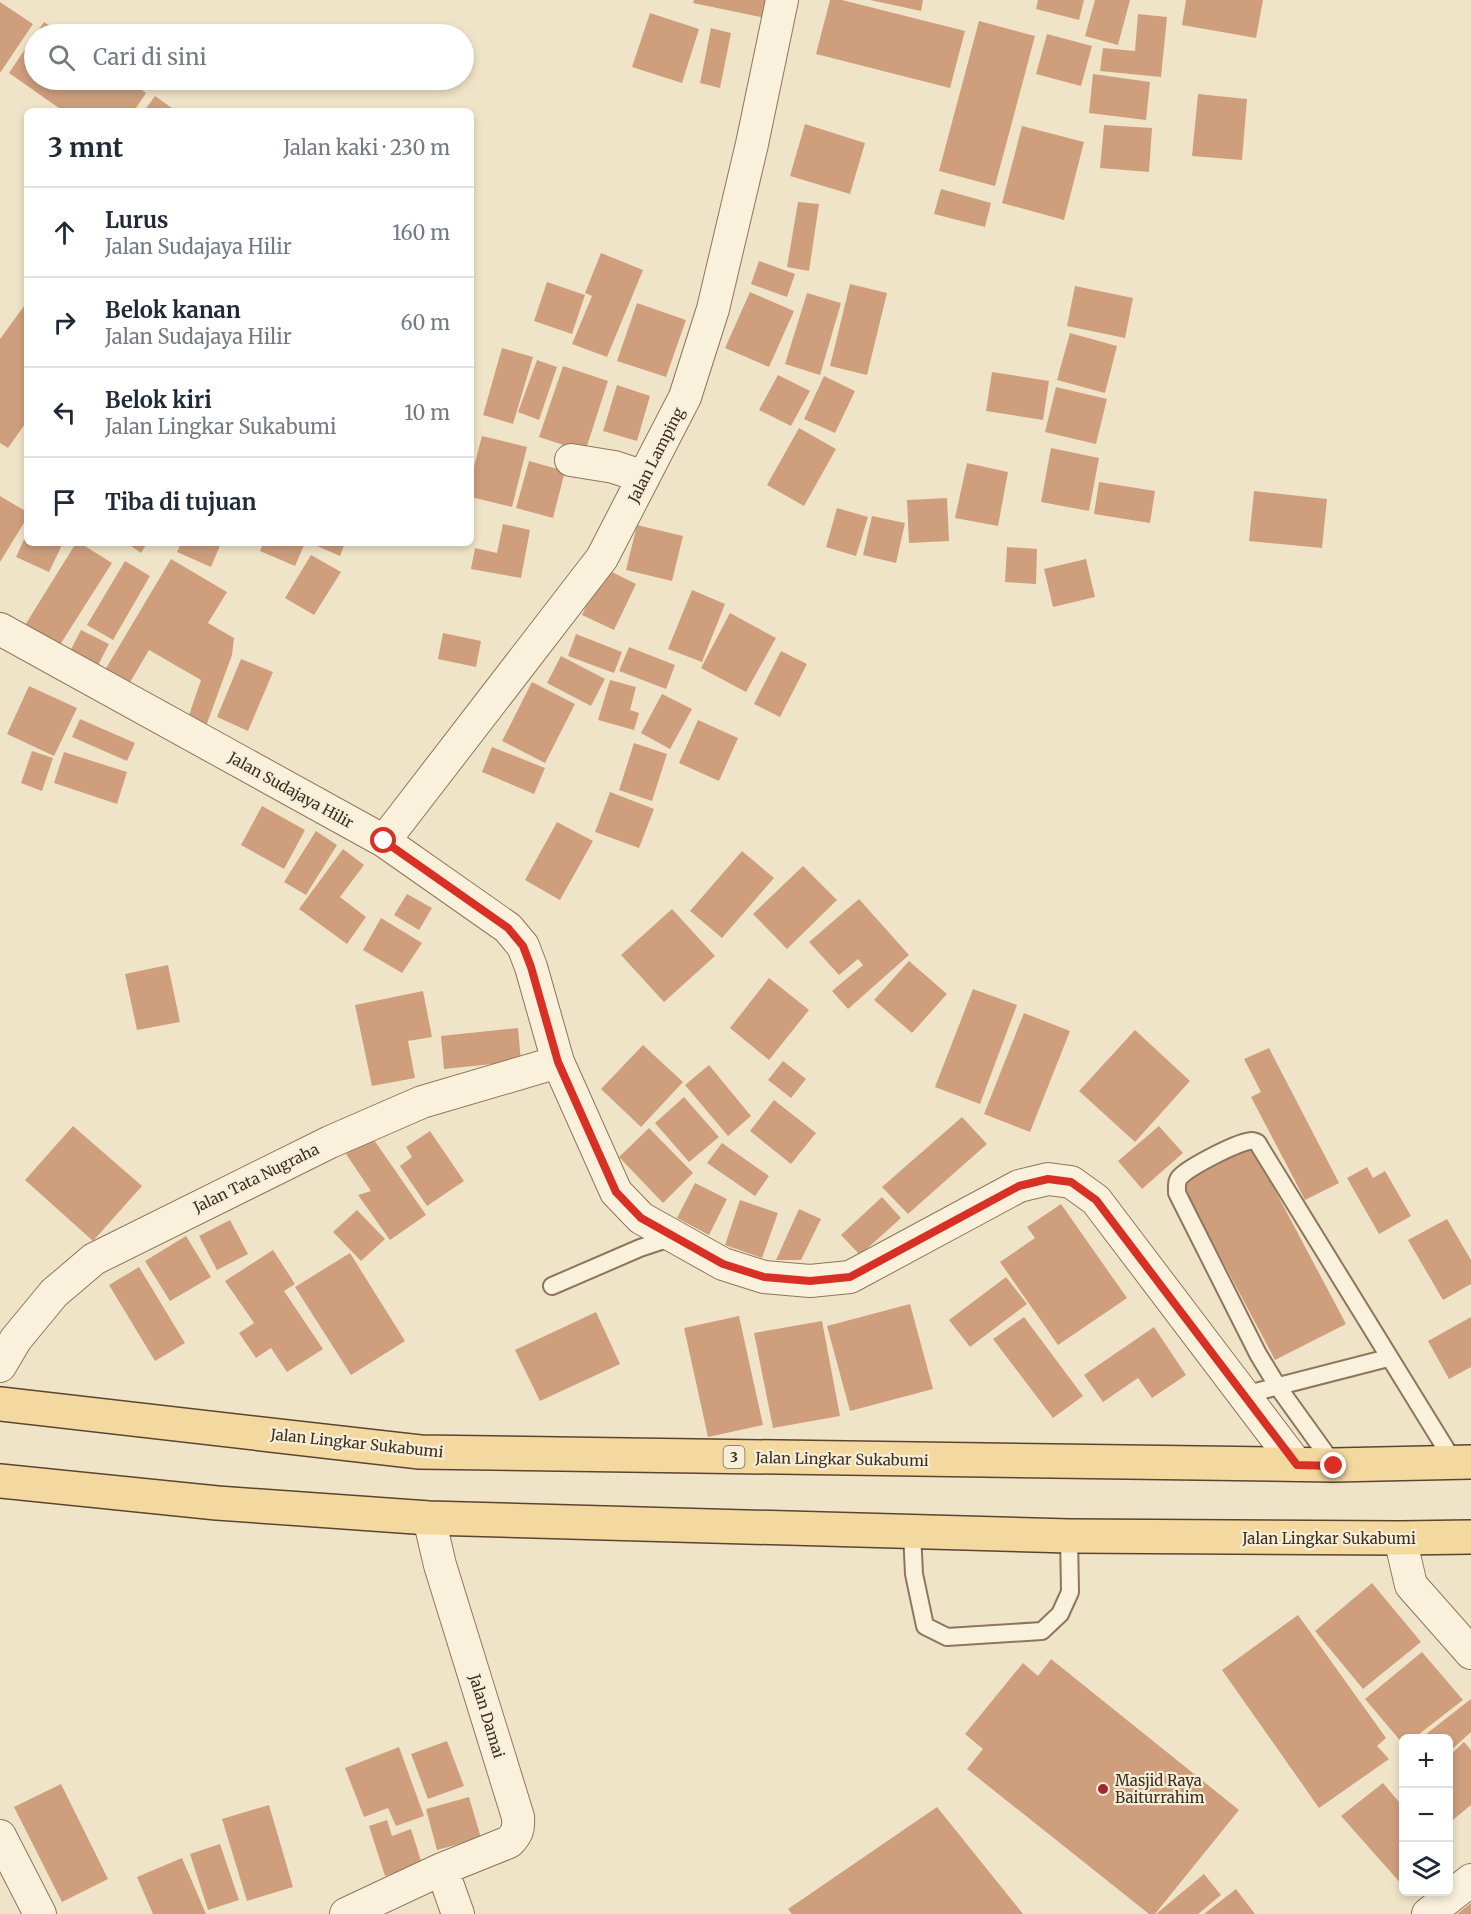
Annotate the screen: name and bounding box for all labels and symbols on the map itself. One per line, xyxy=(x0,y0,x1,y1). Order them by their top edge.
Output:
street label: Jalan Lamping xyxy=(623,404,688,507)
street label: Jalan Sudajaya Hilir xyxy=(224,747,357,832)
route start xyxy=(370,827,396,853)
street label: Jalan Tata Nugraha xyxy=(189,1139,322,1217)
street label: Jalan Lingkar Sukabumi xyxy=(269,1424,444,1462)
road number: 3 xyxy=(724,1446,744,1468)
street label: Jalan Lingkar Sukabumi xyxy=(754,1448,929,1470)
route end xyxy=(1320,1452,1346,1478)
street label: Jalan Lingkar Sukabumi xyxy=(1241,1529,1416,1548)
street label: Jalan Damai xyxy=(465,1671,509,1760)
place label: Masjid Raya Baiturrahim xyxy=(1115,1771,1205,1807)
marker: Masjid Raya Baiturrahim xyxy=(1096,1782,1110,1796)

